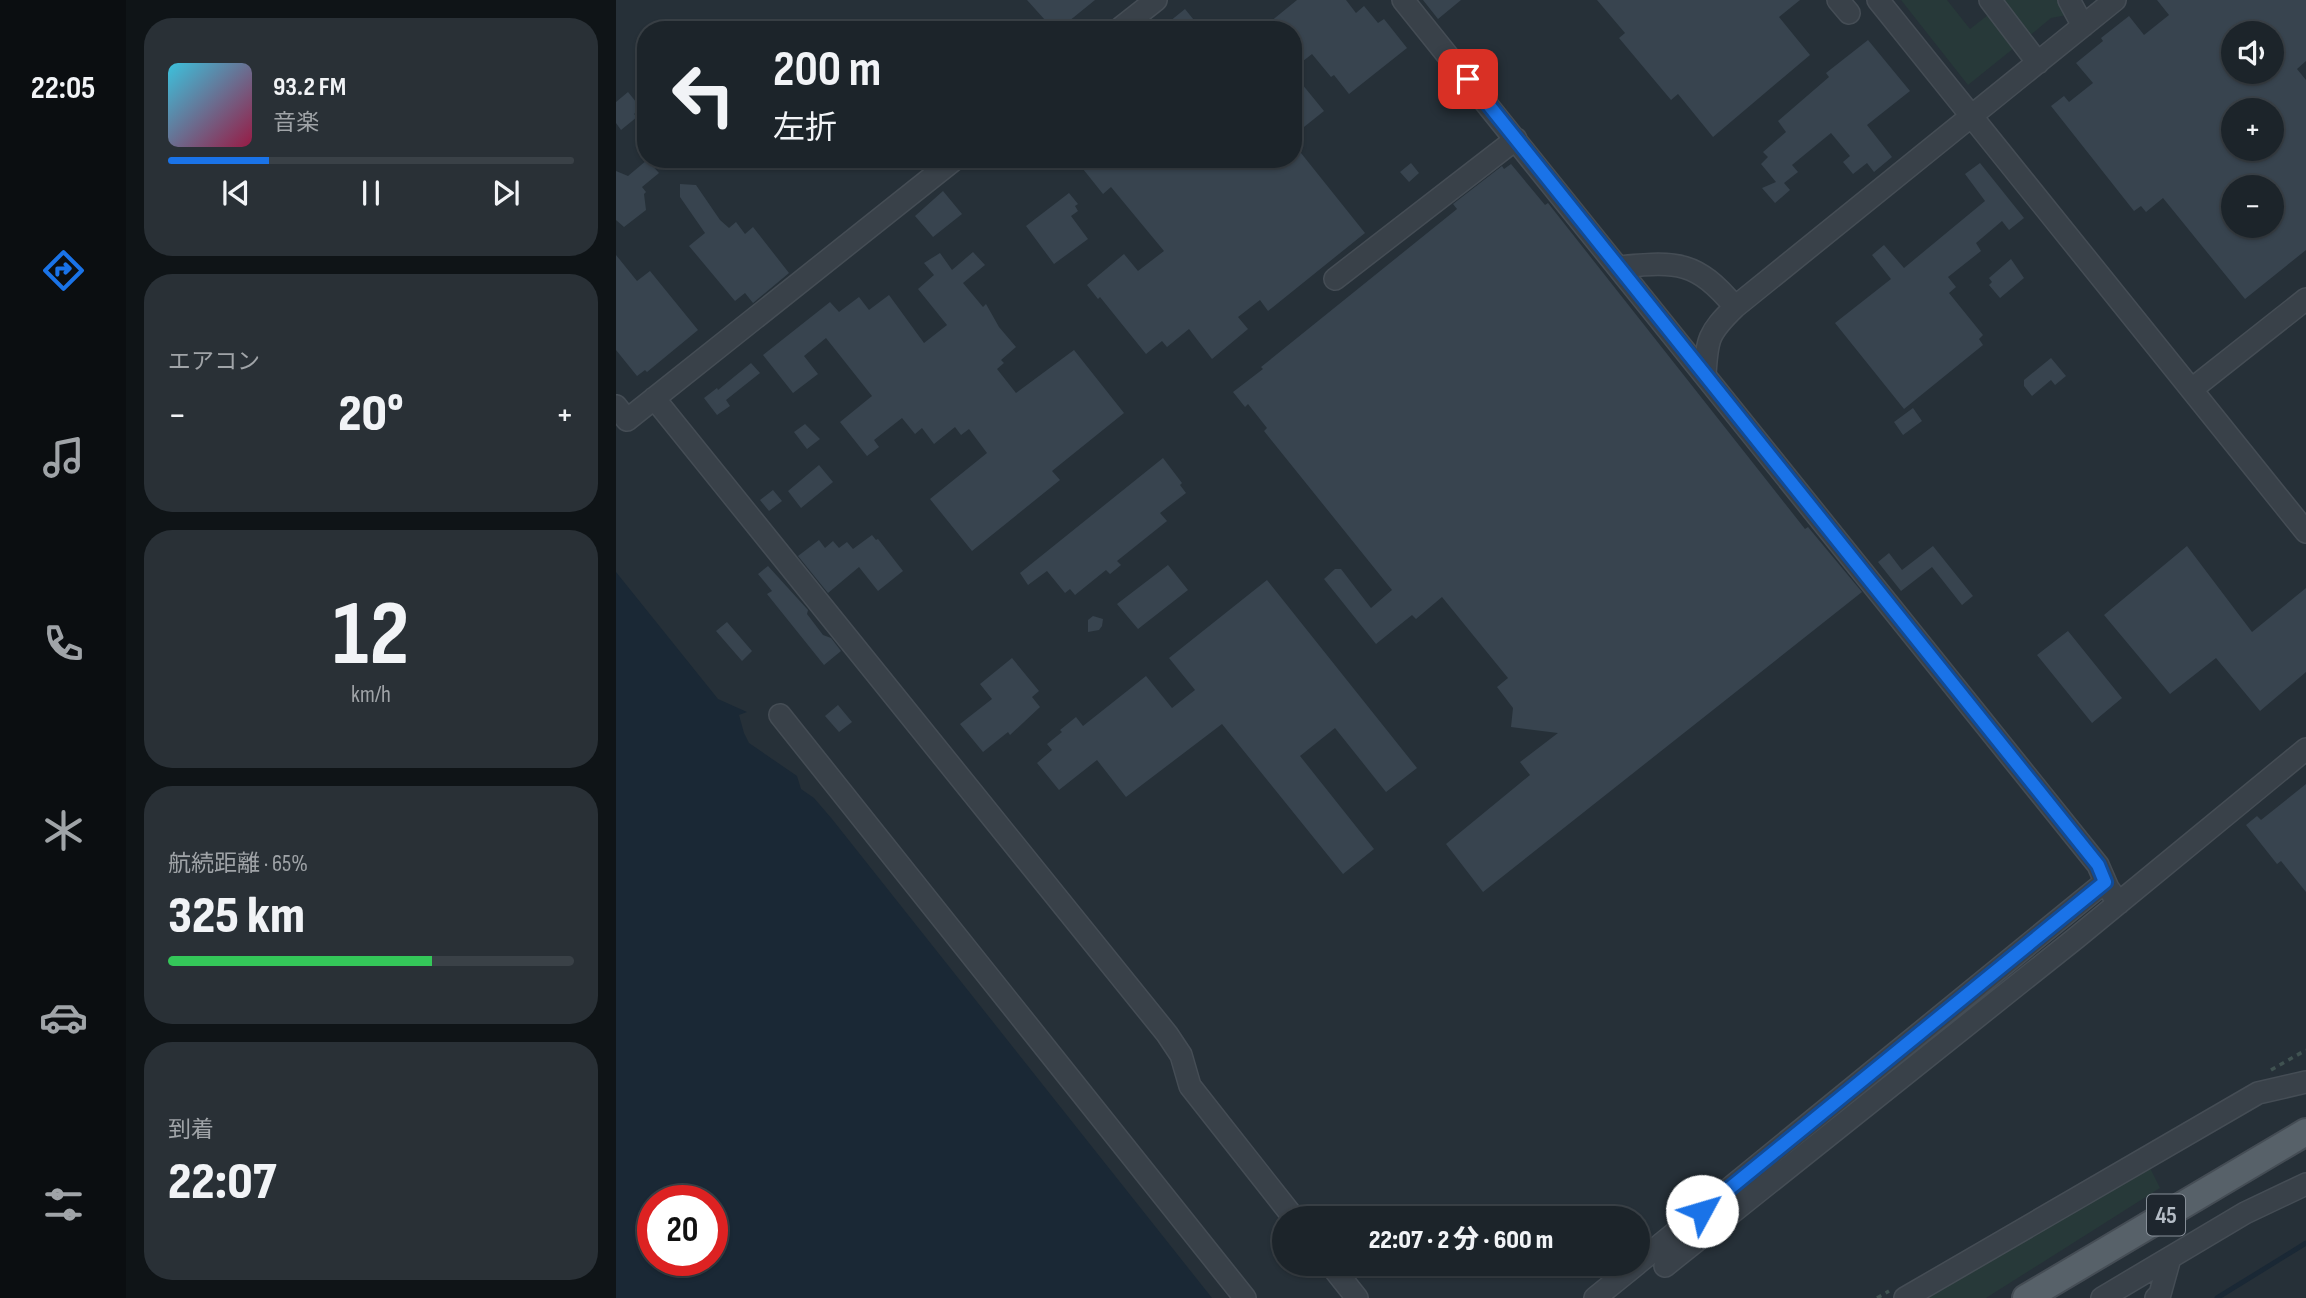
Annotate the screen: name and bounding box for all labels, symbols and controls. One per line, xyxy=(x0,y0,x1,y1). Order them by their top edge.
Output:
map controls xyxy=(2221,21,2284,238)
button: sound xyxy=(2221,21,2284,84)
text: 200 m xyxy=(773,41,881,100)
icon: left xyxy=(658,49,749,140)
pin xyxy=(1438,49,1498,109)
icon: arrive xyxy=(1449,60,1487,98)
text: 22:05 xyxy=(31,69,95,108)
text: 93.2 FM xyxy=(273,72,346,103)
button: + xyxy=(2221,98,2284,161)
text: 音楽 xyxy=(273,109,319,137)
text: 左折 xyxy=(773,109,837,148)
icon: previous xyxy=(217,174,255,212)
icon: pause xyxy=(352,174,390,212)
icon: next xyxy=(487,174,525,212)
button: − xyxy=(2221,175,2284,238)
icon: directions xyxy=(39,246,88,295)
text: エアコン xyxy=(168,348,260,376)
text: 20° xyxy=(338,383,404,446)
text: − xyxy=(168,393,187,438)
text: + xyxy=(555,393,574,438)
icon: music xyxy=(39,433,88,482)
text: 12 xyxy=(333,581,409,690)
icon: phone xyxy=(39,619,88,668)
text: km/h xyxy=(351,681,391,709)
icon: climate xyxy=(39,806,88,855)
text: 航続距離 · 65% xyxy=(168,850,308,878)
text: 325 km xyxy=(168,885,305,948)
icon: car xyxy=(39,993,88,1042)
text: 到着 xyxy=(168,1116,214,1144)
text: 22:07 xyxy=(168,1151,276,1214)
position arrow xyxy=(1665,1174,1739,1248)
icon: filters xyxy=(39,1180,88,1229)
speed limit sign: 20 xyxy=(637,1185,728,1276)
road number: 45 xyxy=(2147,1195,2185,1236)
text: 22:07 · 2 分 · 600 m xyxy=(1369,1225,1553,1256)

